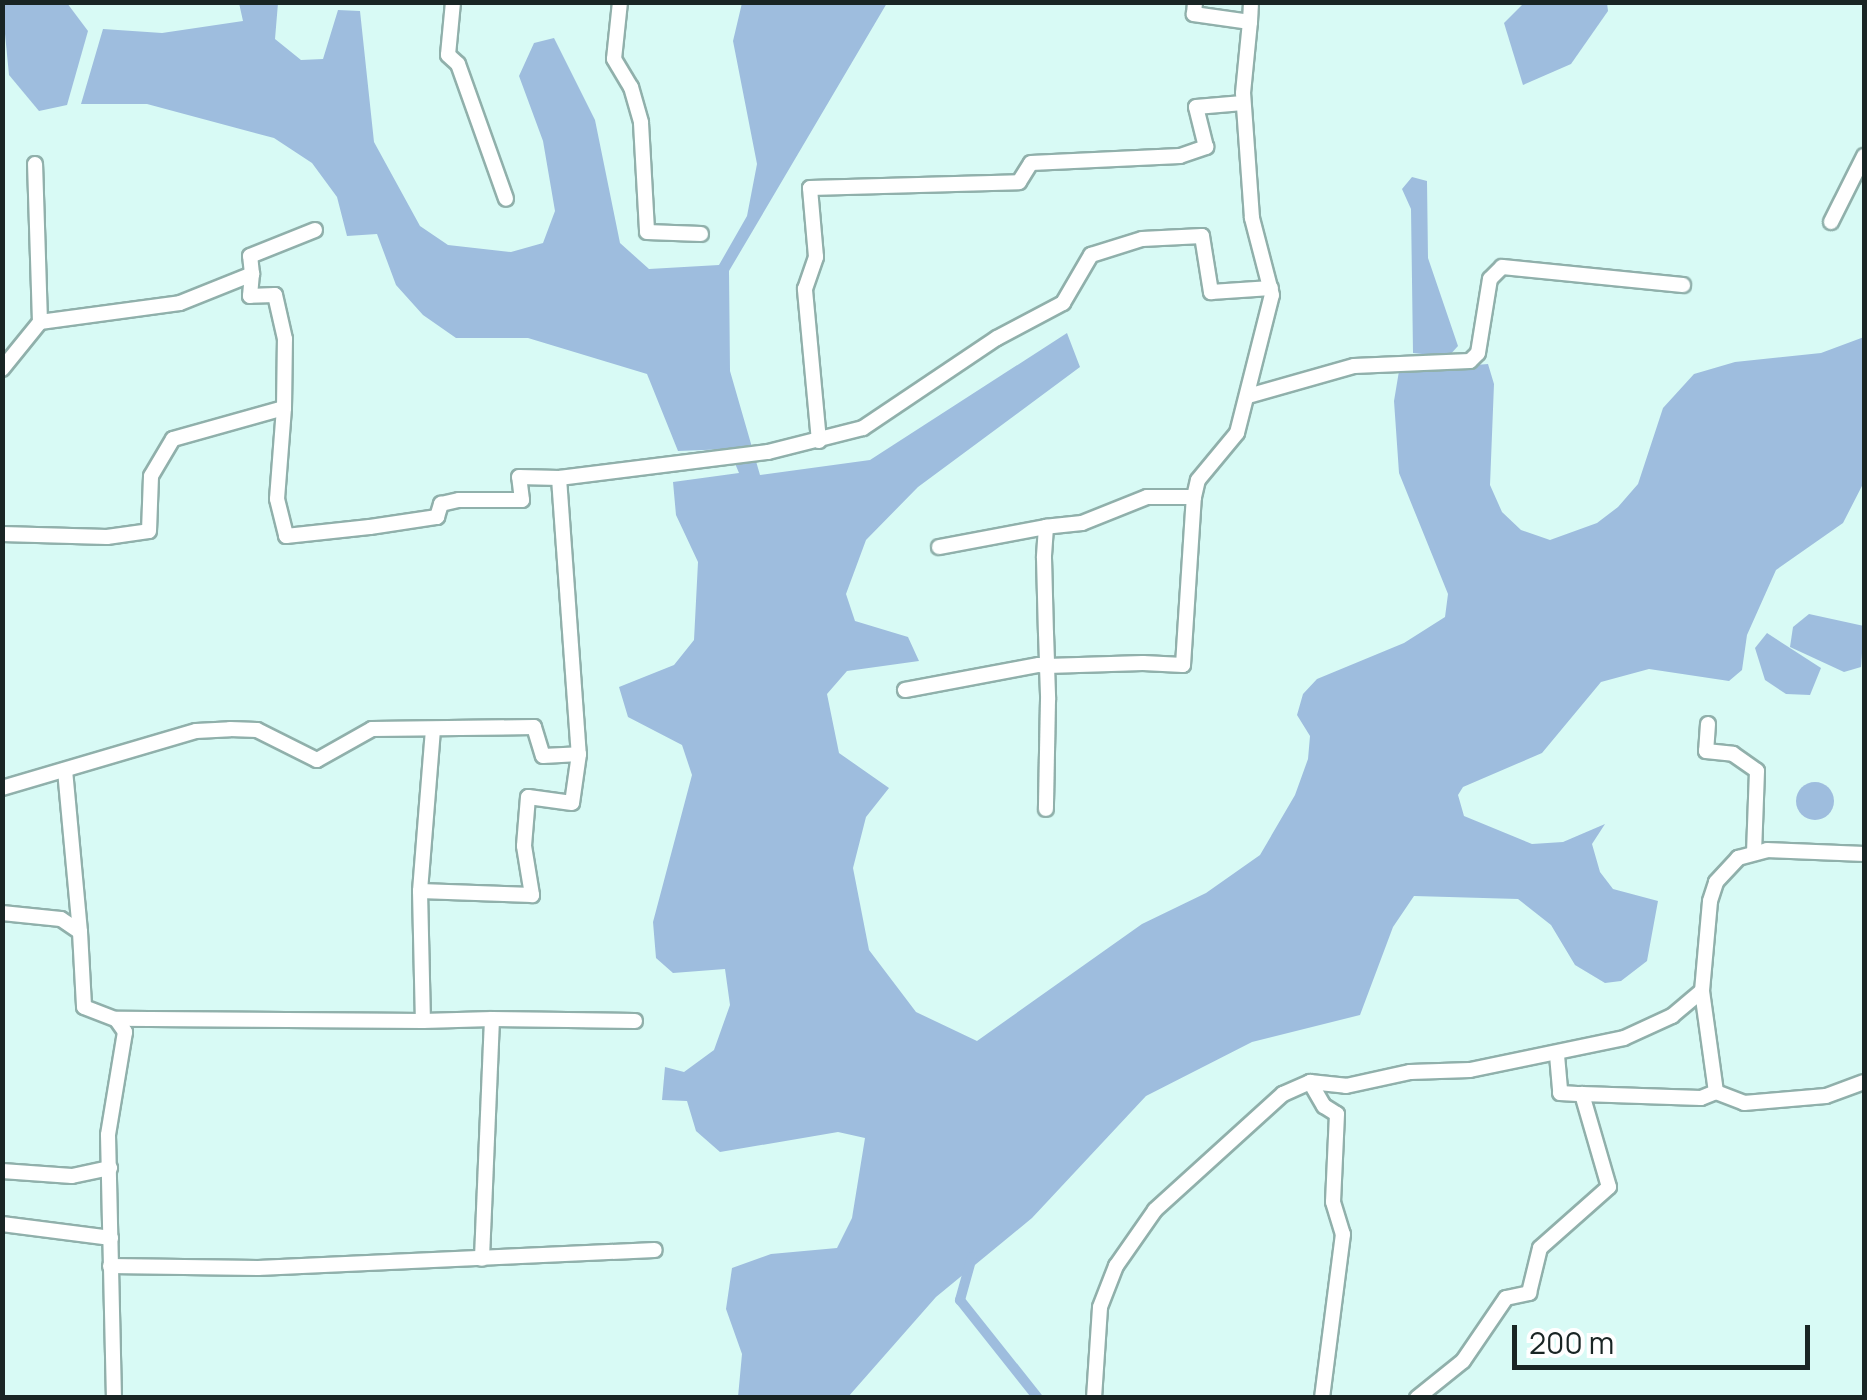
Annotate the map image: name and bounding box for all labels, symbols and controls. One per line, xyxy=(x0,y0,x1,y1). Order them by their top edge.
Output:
scale bar xyxy=(1517,1305,1814,1367)
text: 200 m xyxy=(1529,1322,1614,1363)

